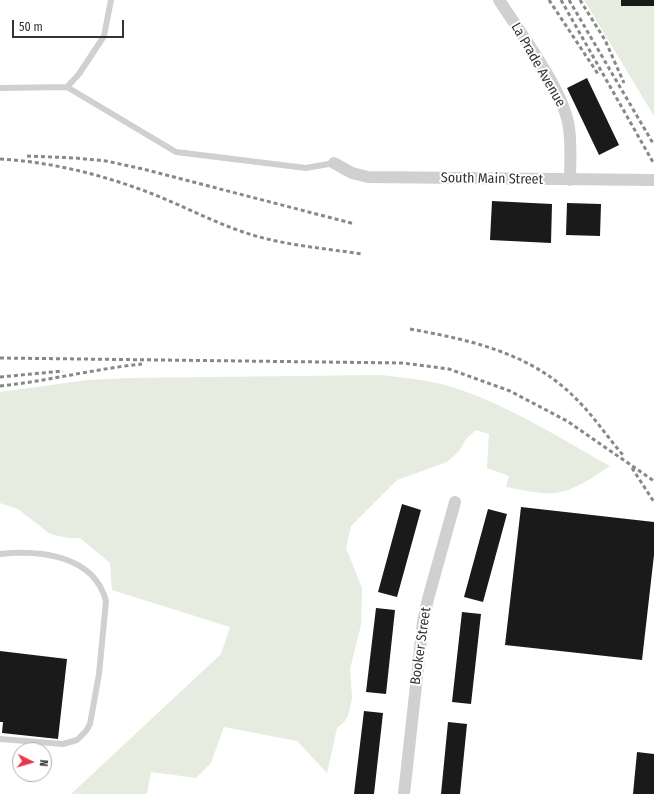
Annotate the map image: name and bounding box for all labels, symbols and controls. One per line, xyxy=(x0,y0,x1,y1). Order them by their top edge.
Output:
scale bar xyxy=(14,12,126,38)
text: 50 m xyxy=(19,20,43,34)
street label: La Prade Avenue xyxy=(507,20,569,110)
street label: South Main Street xyxy=(441,170,543,188)
street label: Booker Street xyxy=(407,606,435,686)
north arrow xyxy=(12,742,52,782)
text: N xyxy=(37,759,50,767)

